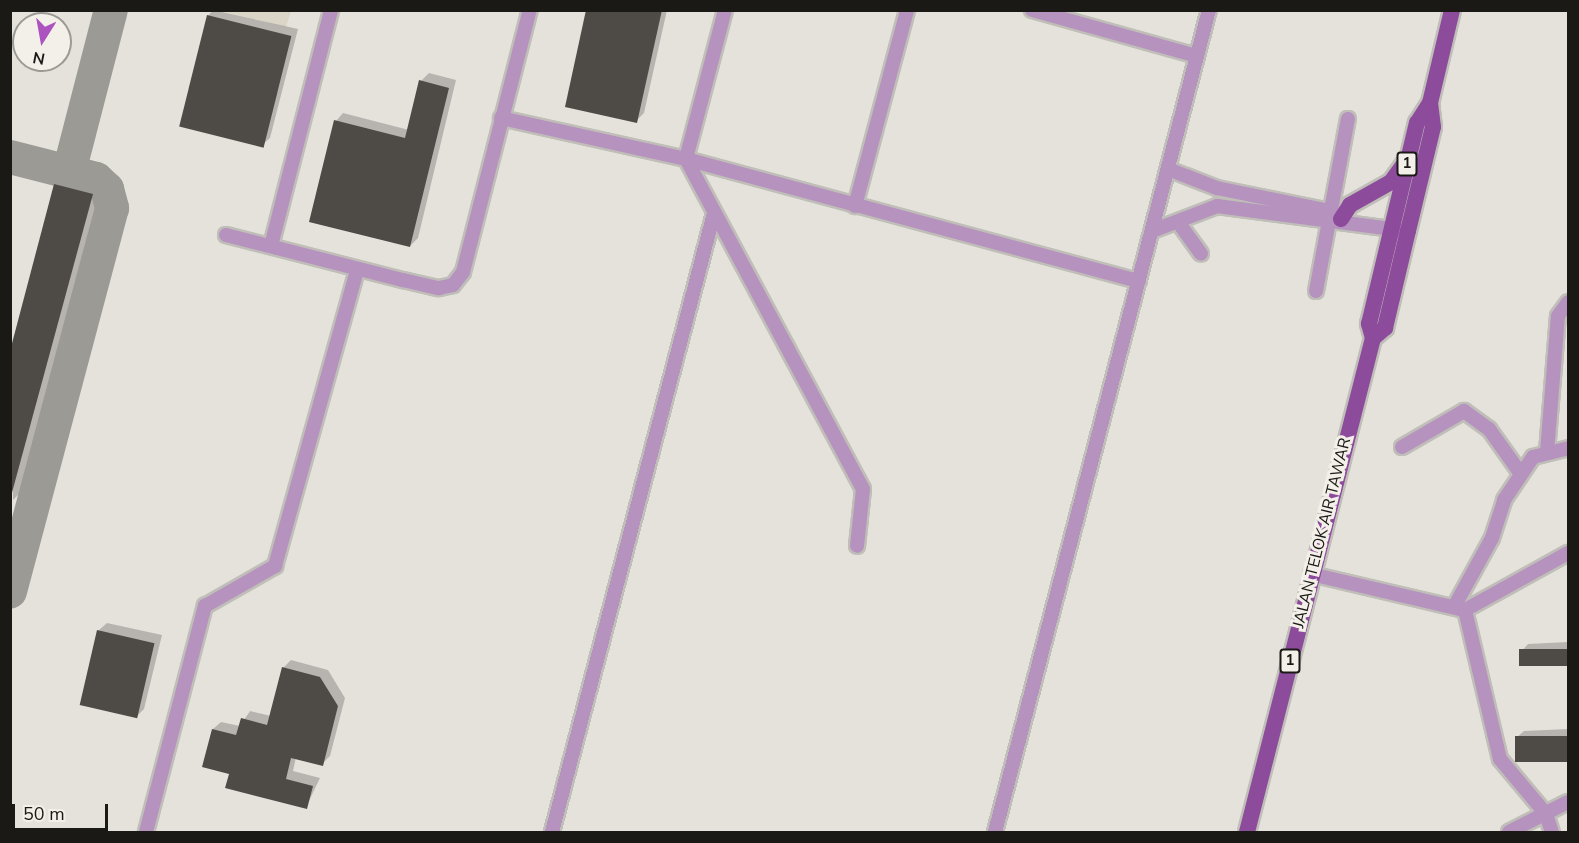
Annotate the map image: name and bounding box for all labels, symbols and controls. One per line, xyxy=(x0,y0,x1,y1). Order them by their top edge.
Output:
north arrow xyxy=(12,12,72,72)
text: N xyxy=(31,46,47,70)
road number: 1 xyxy=(1396,152,1418,176)
street label: JALAN TELOK AIR TAWAR xyxy=(1289,436,1355,630)
road number: 1 xyxy=(1280,649,1300,673)
scale bar xyxy=(15,792,111,830)
text: 50 m xyxy=(23,802,65,826)

